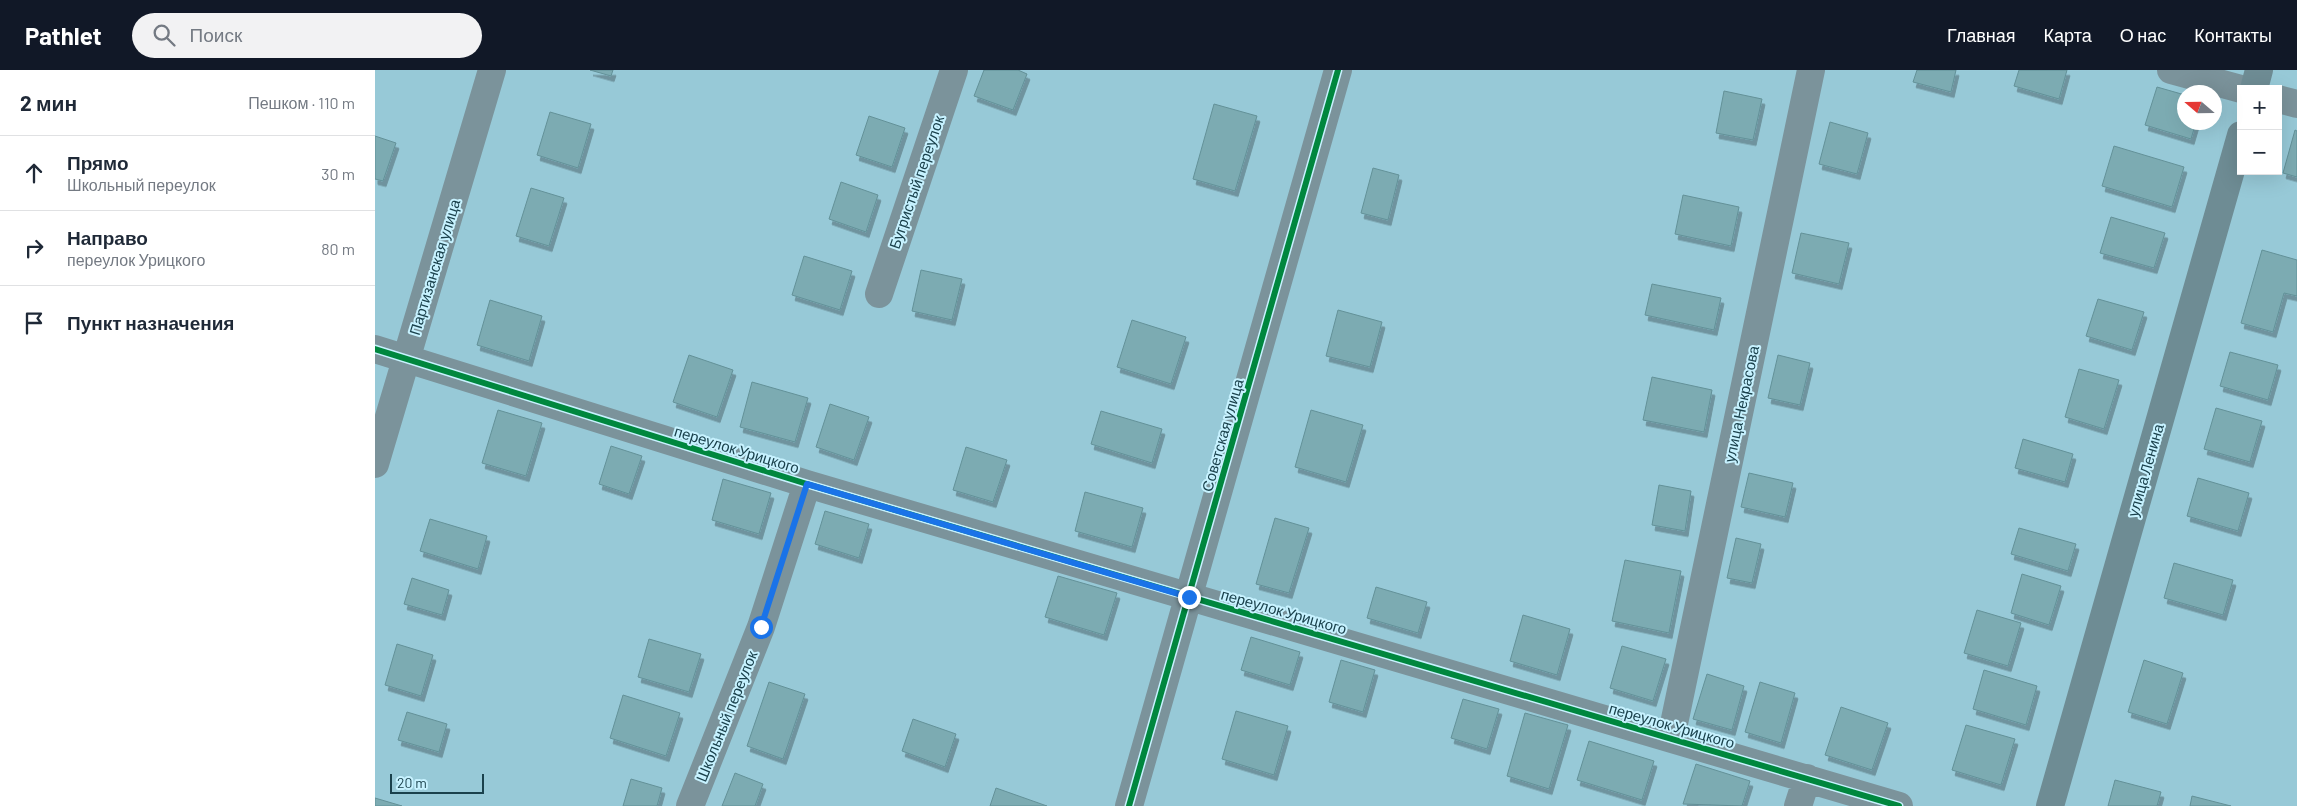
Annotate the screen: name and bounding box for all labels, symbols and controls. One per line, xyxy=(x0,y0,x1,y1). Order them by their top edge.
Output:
search box xyxy=(132,13,482,58)
text: Pathlet xyxy=(25,21,102,50)
icon: search xyxy=(150,21,178,49)
text: Поиск xyxy=(190,23,242,46)
text: Главная xyxy=(1947,24,2016,46)
text: Карта xyxy=(2044,24,2092,46)
text: О нас xyxy=(2120,24,2166,46)
text: Контакты xyxy=(2194,24,2272,46)
north arrow xyxy=(2177,85,2222,130)
map controls xyxy=(2237,85,2282,175)
button: + xyxy=(2237,85,2282,130)
text: 2 мин xyxy=(20,90,77,115)
text: Пешком · 110 m xyxy=(248,93,355,112)
street label: Бугристый переулок xyxy=(885,113,947,251)
button: − xyxy=(2237,130,2282,175)
text: Прямо xyxy=(67,151,129,174)
icon: ahead xyxy=(20,159,48,187)
text: 30 m xyxy=(321,164,355,183)
text: Школьный переулок xyxy=(67,175,216,194)
street label: Партизанская улица xyxy=(405,196,463,337)
text: Направо xyxy=(67,226,148,249)
icon: right xyxy=(20,234,48,262)
text: 80 m xyxy=(321,239,355,258)
text: переулок Урицкого xyxy=(67,250,205,269)
icon: arrive xyxy=(20,309,48,337)
text: Пункт назначения xyxy=(67,311,234,334)
street label: улица Некрасова xyxy=(1720,343,1762,464)
street label: Советская улица xyxy=(1197,376,1247,494)
street label: переулок Урицкого xyxy=(672,421,802,477)
street label: улица Ленина xyxy=(2123,421,2167,518)
street label: переулок Урицкого xyxy=(1219,584,1349,638)
route end xyxy=(1178,586,1201,609)
route start xyxy=(750,616,773,639)
street label: Школьный переулок xyxy=(692,648,761,784)
street label: переулок Урицкого xyxy=(1607,698,1737,752)
scale bar xyxy=(390,771,484,794)
text: 20 m xyxy=(397,774,427,791)

